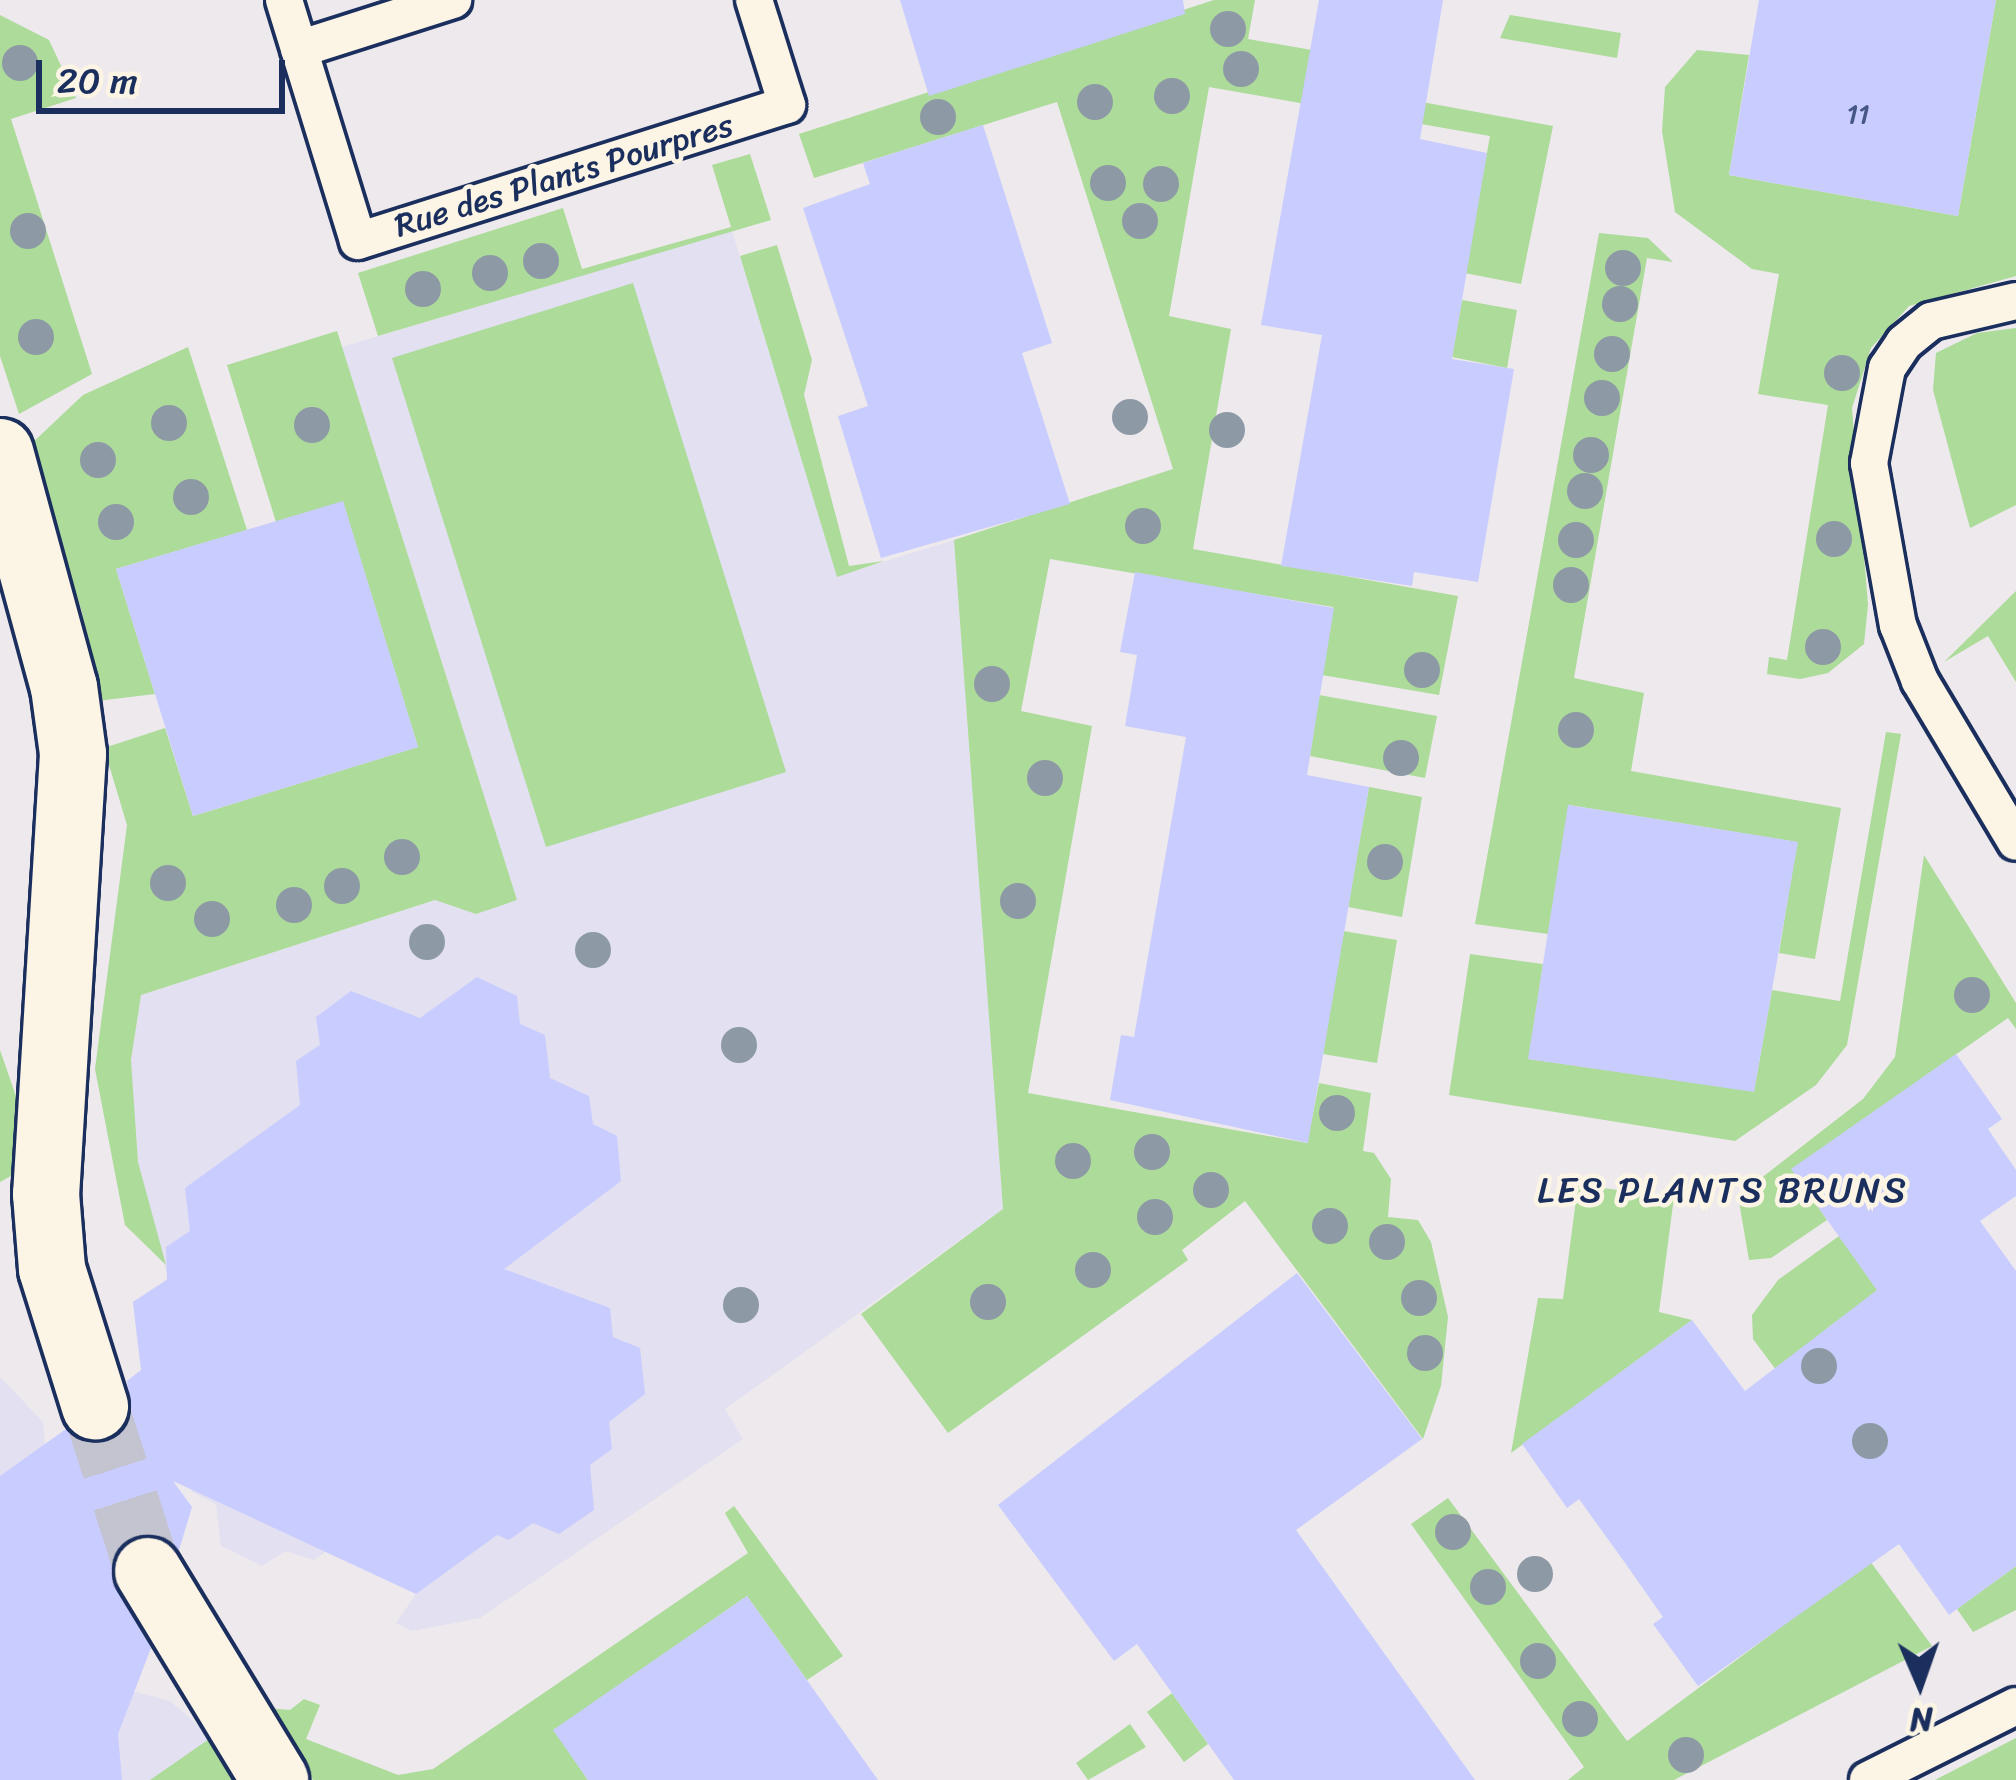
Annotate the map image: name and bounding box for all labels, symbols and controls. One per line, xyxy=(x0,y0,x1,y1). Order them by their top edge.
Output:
scale bar xyxy=(42,36,291,110)
text: 20 m xyxy=(57,49,138,113)
house number: 11 xyxy=(1846,99,1870,131)
street label: Rue des Plants Pourpres xyxy=(390,106,738,246)
district label: LES PLANTS BRUNS xyxy=(1537,1169,1909,1213)
north arrow xyxy=(1860,1624,1980,1744)
text: N xyxy=(1909,1691,1934,1749)

